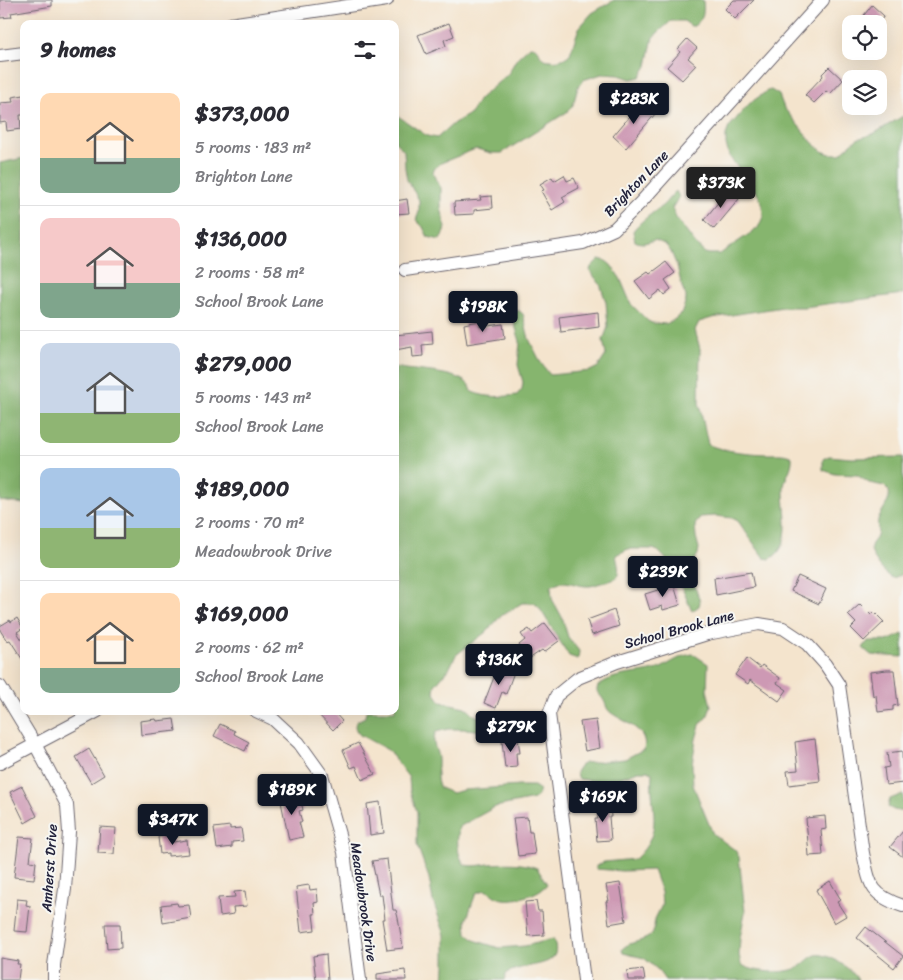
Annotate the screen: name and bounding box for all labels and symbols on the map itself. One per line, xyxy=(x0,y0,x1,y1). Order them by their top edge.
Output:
pin: $283K xyxy=(599,82,669,125)
street label: Brighton Lane xyxy=(598,144,675,223)
pin: $373K xyxy=(686,166,756,209)
pin: $198K xyxy=(448,290,518,333)
pin: $239K xyxy=(628,556,698,598)
street label: School Brook Lane xyxy=(622,603,737,656)
pin: $136K xyxy=(464,644,534,686)
pin: $279K xyxy=(476,710,546,753)
pin: $189K xyxy=(257,774,327,816)
pin: $169K xyxy=(568,780,638,823)
pin: $347K xyxy=(138,804,208,846)
street label: Amherst Drive xyxy=(34,823,65,914)
street label: Meadowbrook Drive xyxy=(343,841,384,963)

